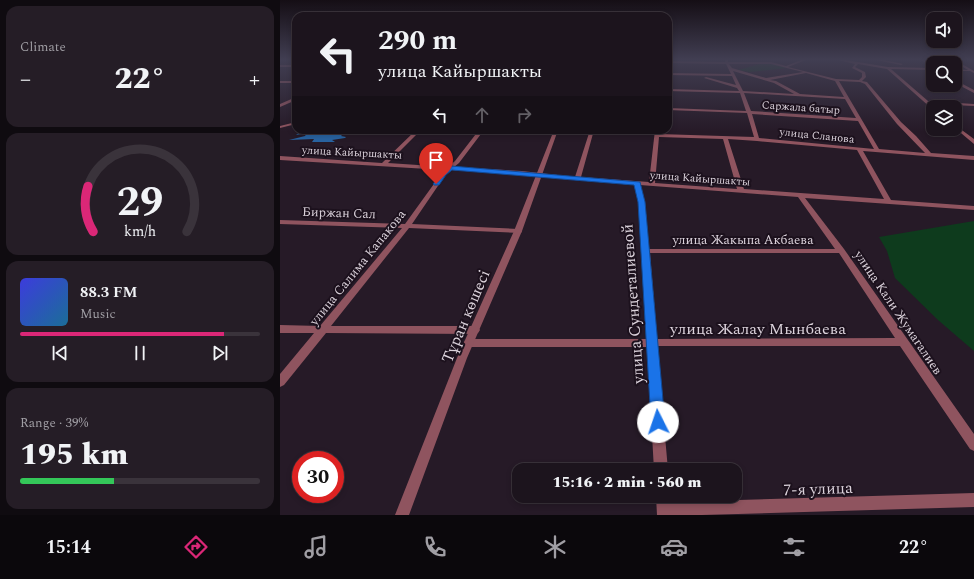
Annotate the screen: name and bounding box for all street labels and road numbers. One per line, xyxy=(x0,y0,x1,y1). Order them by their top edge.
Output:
street label: Саржала батыр xyxy=(761,96,841,119)
street label: улица Сланова xyxy=(778,123,856,148)
street label: улица Кайыршакты xyxy=(300,141,402,164)
street label: улица Кайыршакты xyxy=(648,166,751,190)
street label: Биржан Сал xyxy=(302,202,376,224)
street label: улица Салима Капакова xyxy=(304,205,411,331)
street label: улица Сундеталиевой xyxy=(615,223,651,386)
street label: улица Жакыпа Акбаева xyxy=(671,230,814,250)
street label: улица Кали Жумагалиев xyxy=(848,246,948,379)
street label: Тұран көшесі xyxy=(435,266,496,367)
street label: улица Жалау Мынбаева xyxy=(669,317,846,341)
street label: 7-я улица xyxy=(783,476,853,502)

